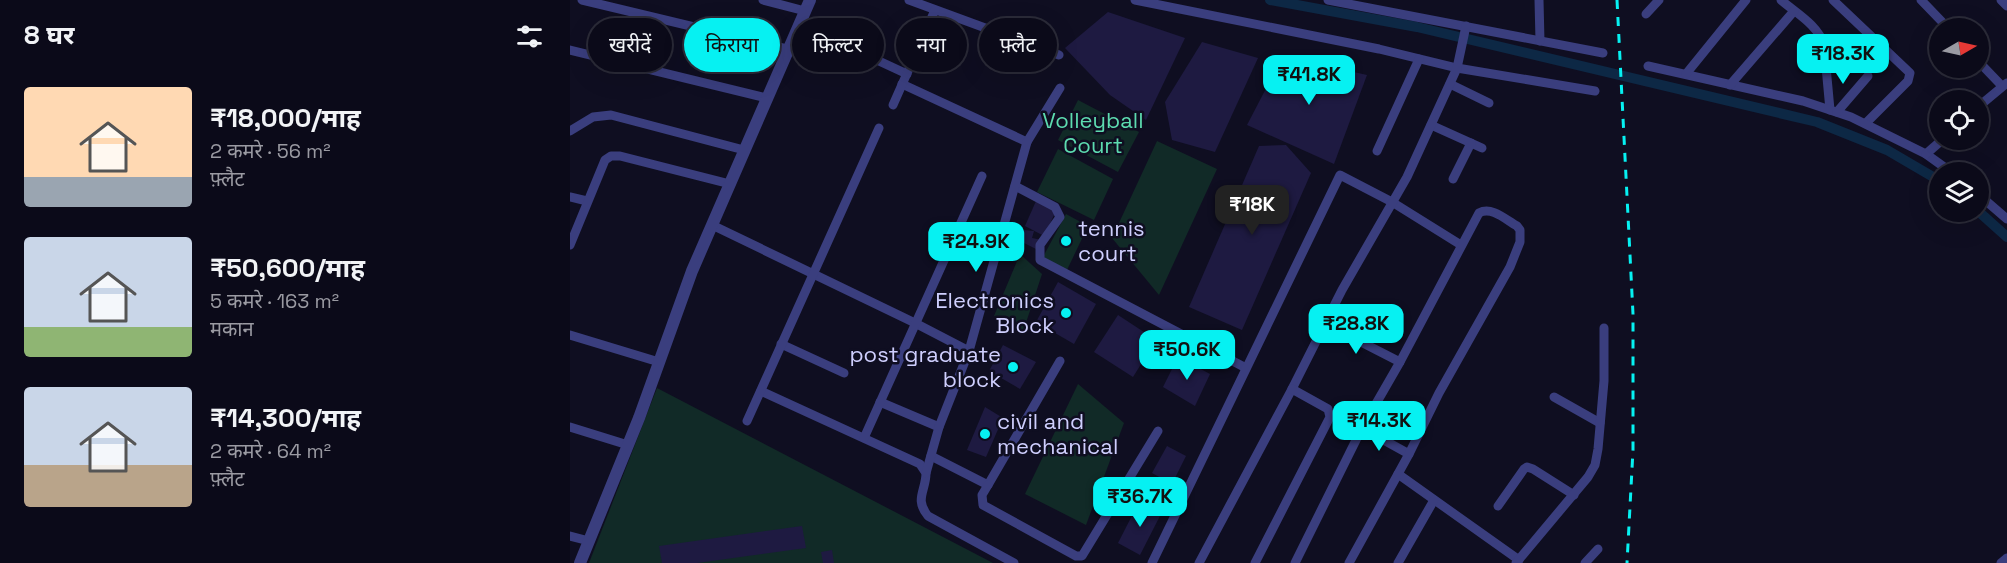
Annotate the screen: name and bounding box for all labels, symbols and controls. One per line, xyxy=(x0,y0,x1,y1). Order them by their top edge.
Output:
text: 8 घर xyxy=(24,18,75,52)
chip: खरीदें xyxy=(588,18,672,72)
chip: किराया xyxy=(684,18,780,72)
chip: फ़िल्टर xyxy=(792,18,884,72)
chip: नया xyxy=(896,18,967,72)
chip: फ़्लैट xyxy=(979,18,1057,72)
north arrow xyxy=(1929,18,1989,78)
map controls xyxy=(1929,18,1989,222)
icon: filters xyxy=(513,20,546,53)
pin: ₹18.3K xyxy=(1794,34,1892,85)
text: ₹18.3K xyxy=(1811,40,1875,66)
pin: ₹41.8K xyxy=(1260,55,1358,106)
text: ₹41.8K xyxy=(1277,61,1341,87)
button: locate xyxy=(1929,90,1989,150)
text: ₹18,000/माह xyxy=(210,101,361,135)
park label: Volleyball Court xyxy=(1042,106,1144,159)
icon: home xyxy=(72,111,144,183)
text: 2 कमरे · 56 m² xyxy=(210,138,331,164)
button: layers xyxy=(1929,162,1989,222)
text: फ़्लैट xyxy=(210,166,245,192)
pin: ₹18K xyxy=(1216,185,1288,236)
text: ₹18K xyxy=(1229,191,1275,217)
place label: tennis court xyxy=(1078,214,1145,267)
pin: ₹24.9K xyxy=(927,222,1025,273)
text: ₹24.9K xyxy=(942,228,1010,254)
marker: tennis court xyxy=(1059,234,1073,248)
text: ₹50,600/माह xyxy=(210,251,365,285)
icon: home xyxy=(72,261,144,333)
place label: Electronics Block xyxy=(935,286,1054,339)
text: 5 कमरे · 163 m² xyxy=(210,288,339,314)
pin: ₹28.8K xyxy=(1307,304,1405,355)
marker: Electronics Block xyxy=(1059,306,1073,320)
text: ₹28.8K xyxy=(1323,310,1389,336)
text: मकान xyxy=(210,316,254,342)
pin: ₹50.6K xyxy=(1138,330,1236,381)
text: ₹50.6K xyxy=(1153,336,1221,362)
place label: post graduate block xyxy=(849,340,1001,393)
marker: post graduate block xyxy=(1006,360,1020,374)
text: ₹14,300/माह xyxy=(210,401,361,435)
pin: ₹14.3K xyxy=(1330,401,1428,452)
place label: civil and mechanical xyxy=(997,407,1118,460)
text: ₹14.3K xyxy=(1347,407,1411,433)
icon: home xyxy=(72,411,144,483)
marker: civil and mechanical xyxy=(978,427,992,441)
text: 2 कमरे · 64 m² xyxy=(210,438,331,464)
text: फ़्लैट xyxy=(210,466,245,492)
pin: ₹36.7K xyxy=(1091,477,1189,528)
text: ₹36.7K xyxy=(1107,483,1173,509)

